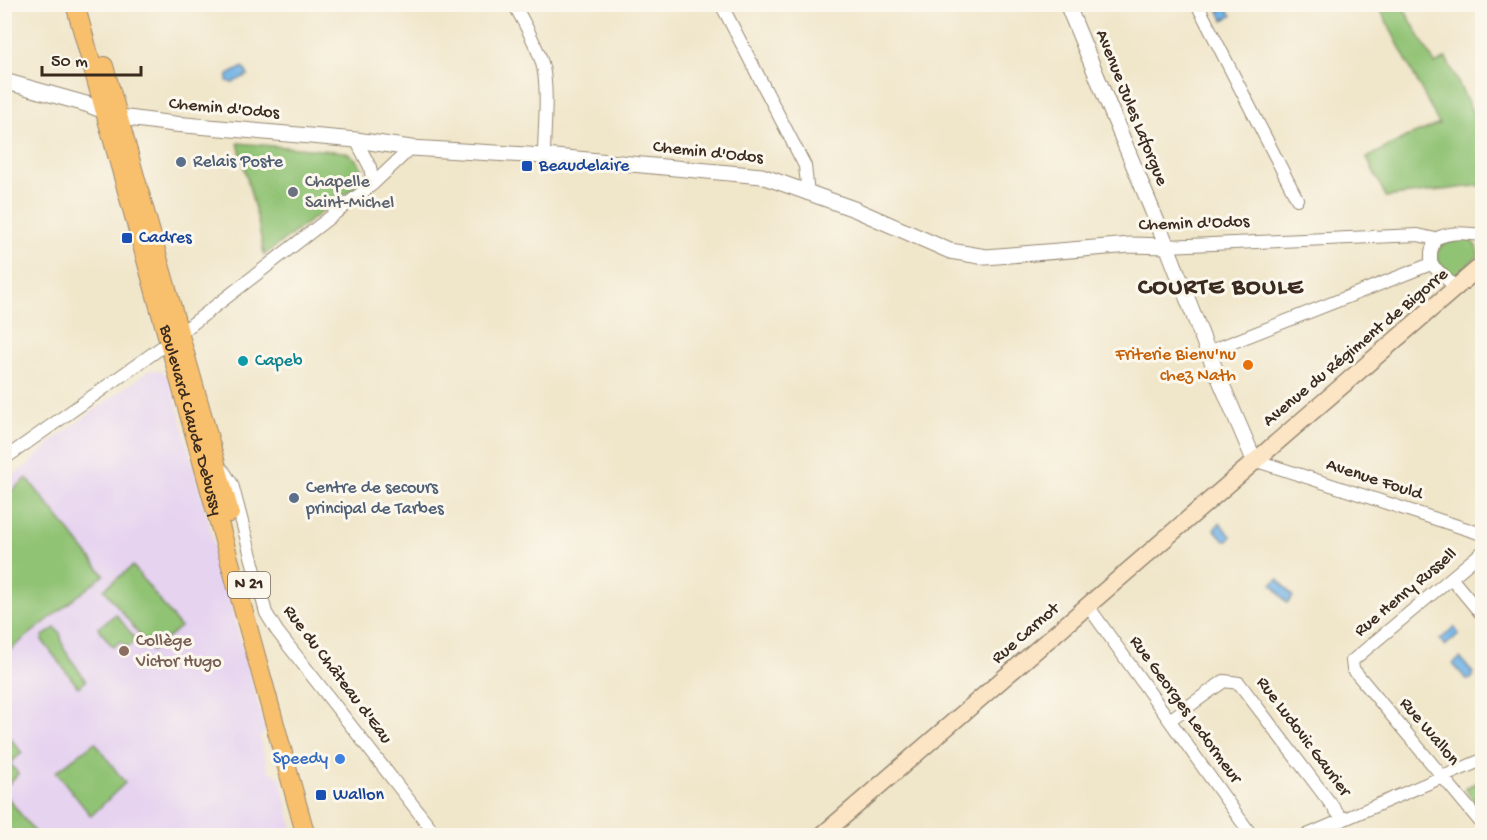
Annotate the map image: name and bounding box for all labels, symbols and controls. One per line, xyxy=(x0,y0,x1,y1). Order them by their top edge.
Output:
street label: Avenue Jules Laforgue xyxy=(1090,27,1172,190)
scale bar xyxy=(42,39,141,77)
text: 50 m xyxy=(51,52,88,73)
street label: Chemin d'Odos xyxy=(168,94,281,124)
street label: Chemin d'Odos xyxy=(652,137,765,169)
place label: Relais Poste xyxy=(193,152,284,173)
marker: Relais Poste xyxy=(174,155,188,169)
place label: Beaudelaire xyxy=(538,156,630,177)
marker: Beaudelaire xyxy=(520,159,534,173)
place label: Chapelle Saint-Michel xyxy=(305,172,394,214)
marker: Chapelle Saint-Michel xyxy=(286,185,300,199)
street label: Chemin d'Odos xyxy=(1138,212,1251,236)
place label: Cadres xyxy=(139,228,193,249)
marker: Cadres xyxy=(120,231,134,245)
street label: Avenue du Régiment de Bigorre xyxy=(1259,264,1454,432)
district label: COURTE BOULE xyxy=(1138,274,1305,303)
street label: Boulevard Claude Debussy xyxy=(154,322,227,518)
place label: Friterie Bienv'nu chez Nath xyxy=(1115,345,1237,387)
place label: Capeb xyxy=(255,351,303,372)
marker: Capeb xyxy=(236,354,250,368)
marker: Friterie Bienv'nu chez Nath xyxy=(1241,358,1255,372)
street label: Avenue Fould xyxy=(1323,455,1426,506)
place label: Centre de secours principal de Tarbes xyxy=(305,478,445,520)
marker: Centre de secours principal de Tarbes xyxy=(287,491,301,505)
street label: Rue Henry Russell xyxy=(1350,544,1462,642)
road number: N 21 xyxy=(228,572,270,598)
street label: Rue Carnot xyxy=(988,598,1065,669)
street label: Rue du Château d'Eau xyxy=(278,602,396,749)
place label: Collège Victor Hugo xyxy=(135,631,222,673)
street label: Rue Georges Ledormeur xyxy=(1124,632,1247,789)
marker: Collège Victor Hugo xyxy=(117,644,131,658)
street label: Rue Ludovic Gaurier xyxy=(1251,673,1356,802)
street label: Rue Wallon xyxy=(1394,694,1464,771)
place label: Speedy xyxy=(273,749,328,770)
marker: Speedy xyxy=(333,752,347,766)
place label: Wallon xyxy=(333,785,385,806)
marker: Wallon xyxy=(314,788,328,802)

